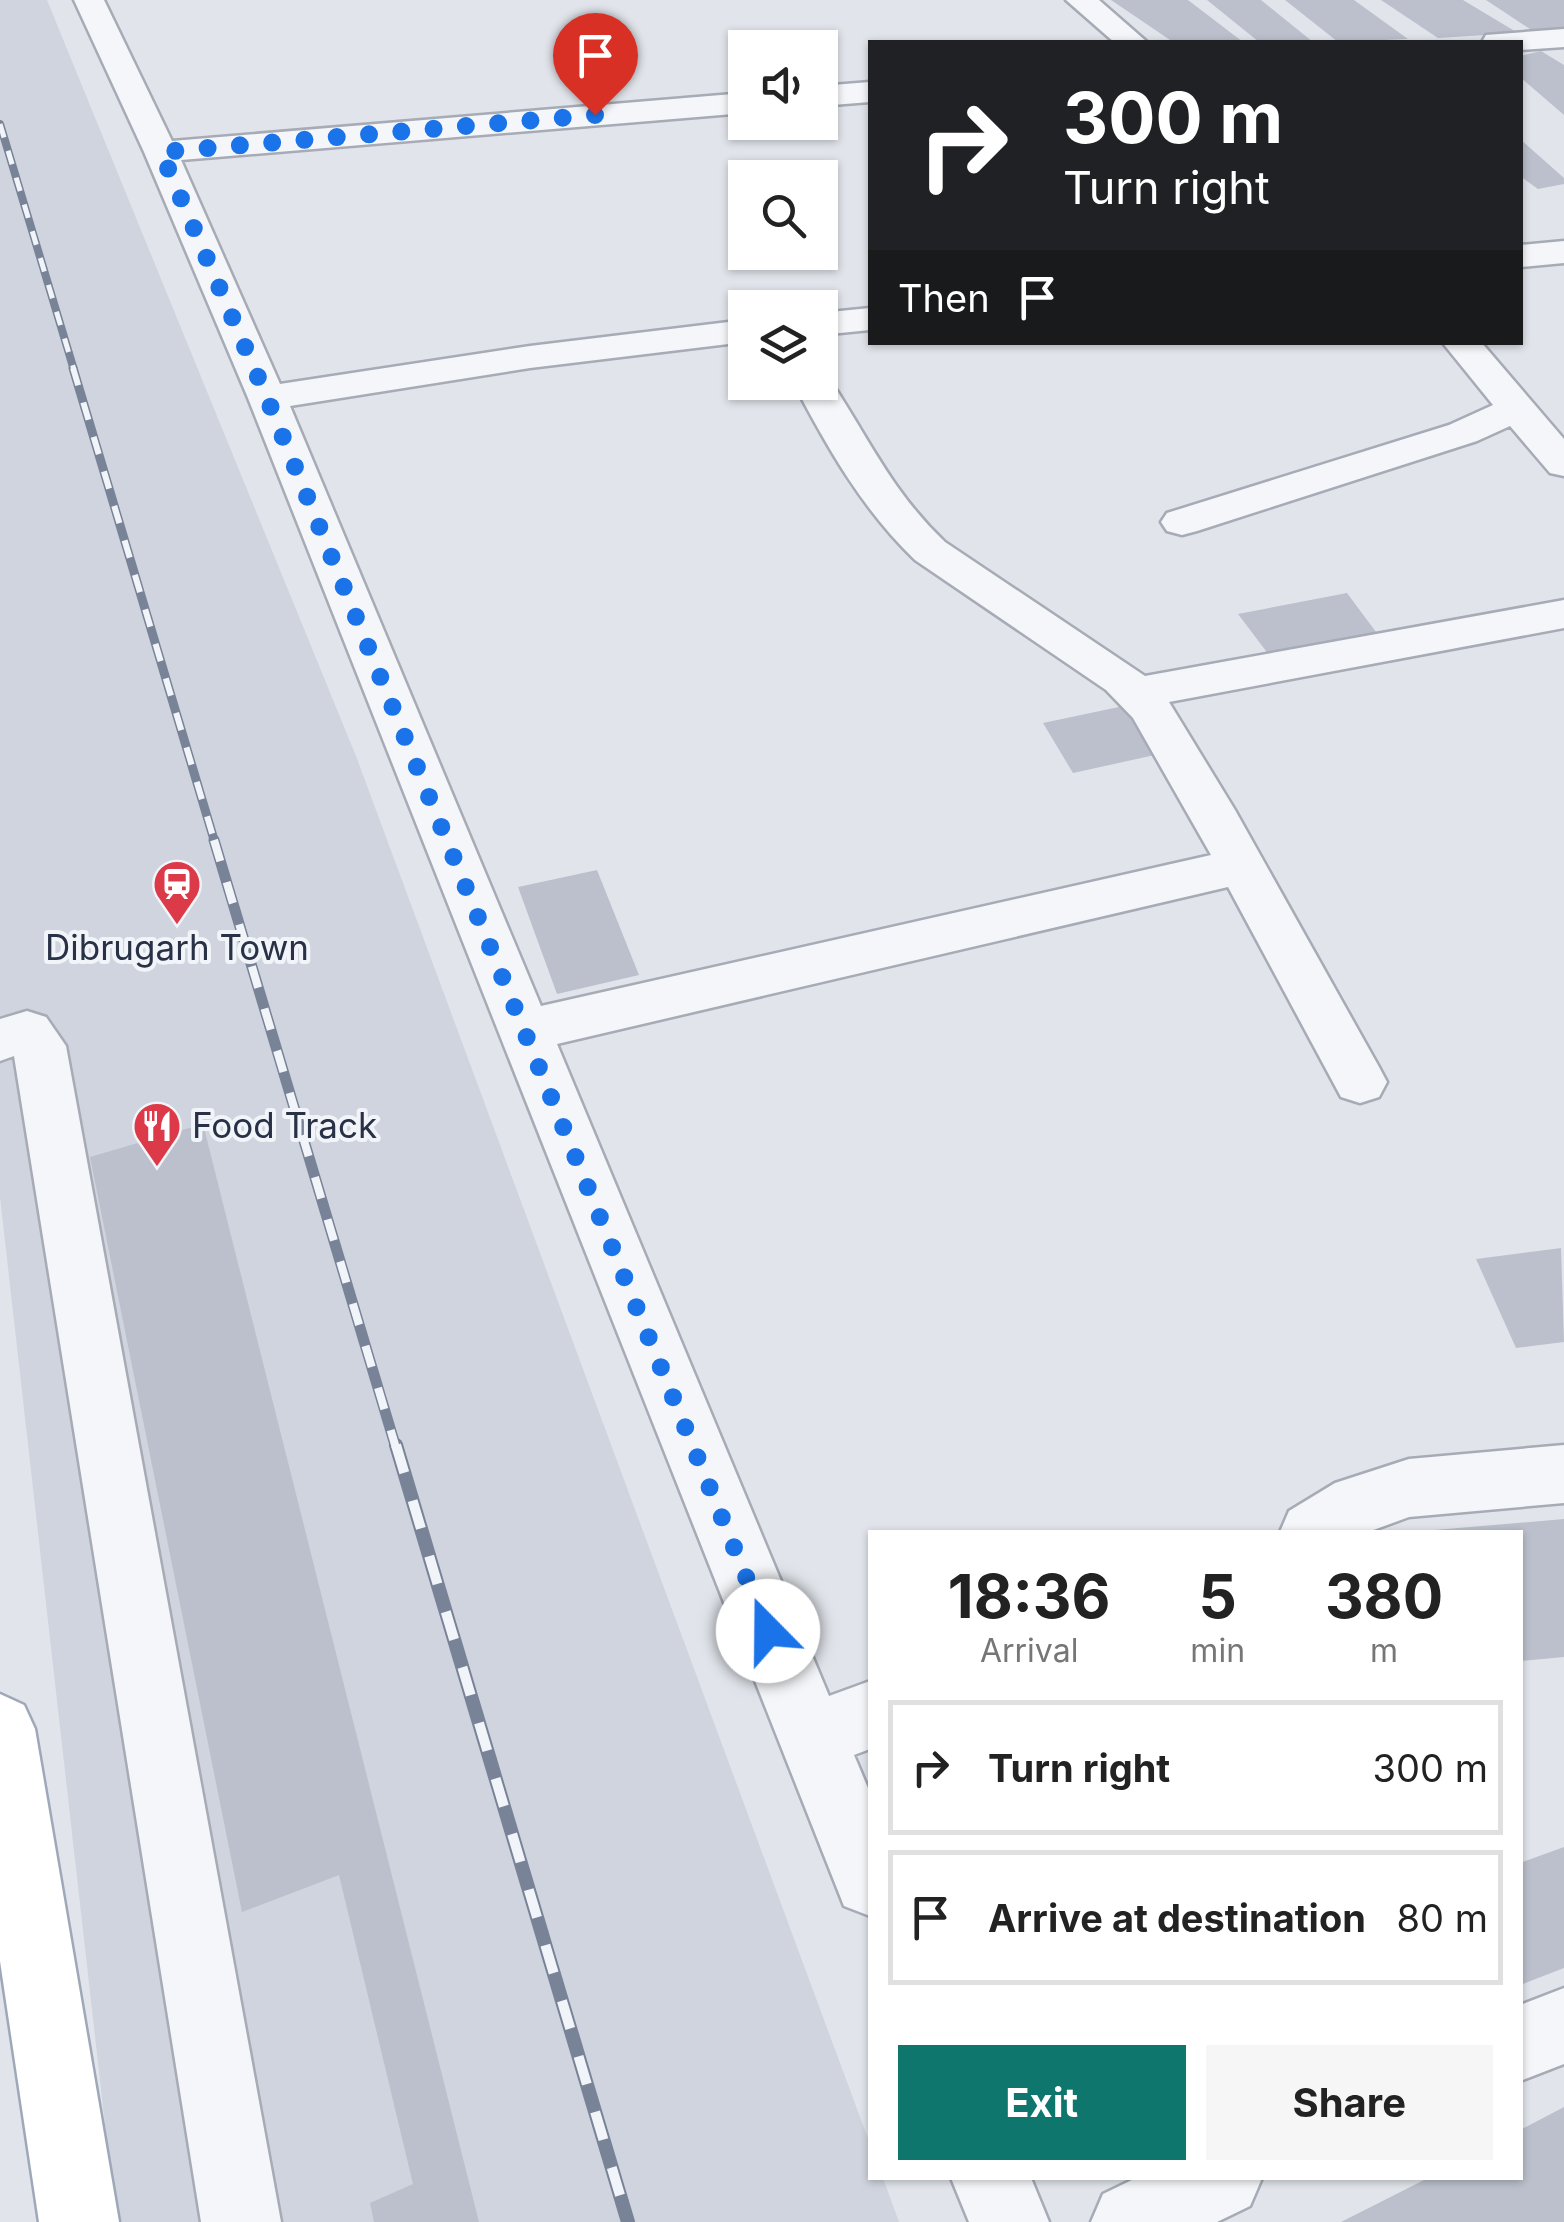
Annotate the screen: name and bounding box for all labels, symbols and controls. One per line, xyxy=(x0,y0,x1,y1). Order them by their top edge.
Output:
pin xyxy=(553,13,638,116)
icon: arrive xyxy=(568,28,623,83)
map controls xyxy=(728,30,838,400)
button: sound xyxy=(728,30,838,140)
text: 300 m xyxy=(1063,75,1283,160)
icon: right xyxy=(898,80,1028,210)
button: search xyxy=(728,160,838,270)
text: Turn right xyxy=(1063,160,1270,215)
icon: arrive xyxy=(1010,270,1065,325)
text: Then xyxy=(898,275,990,321)
button: layers xyxy=(728,290,838,400)
station icon: Dibrugarh Town xyxy=(151,858,203,926)
place label: Dibrugarh Town xyxy=(45,926,309,968)
restaurant icon: Food Track xyxy=(131,1100,183,1168)
place label: Food Track xyxy=(192,1104,377,1146)
text: 18:36 xyxy=(948,1560,1111,1632)
text: 5 xyxy=(1199,1560,1237,1632)
text: 380 xyxy=(1325,1560,1443,1632)
position arrow xyxy=(716,1579,820,1683)
text: Arrival xyxy=(980,1631,1078,1670)
text: min xyxy=(1190,1631,1245,1670)
text: m xyxy=(1370,1631,1398,1670)
icon: right xyxy=(903,1740,958,1795)
text: Turn right xyxy=(988,1745,1170,1791)
text: 300 m xyxy=(1373,1745,1488,1791)
icon: arrive xyxy=(903,1890,958,1945)
text: Arrive at destination xyxy=(988,1895,1366,1941)
text: 80 m xyxy=(1397,1895,1488,1941)
button: Exit xyxy=(898,2045,1186,2160)
button: Share xyxy=(1206,2045,1493,2160)

